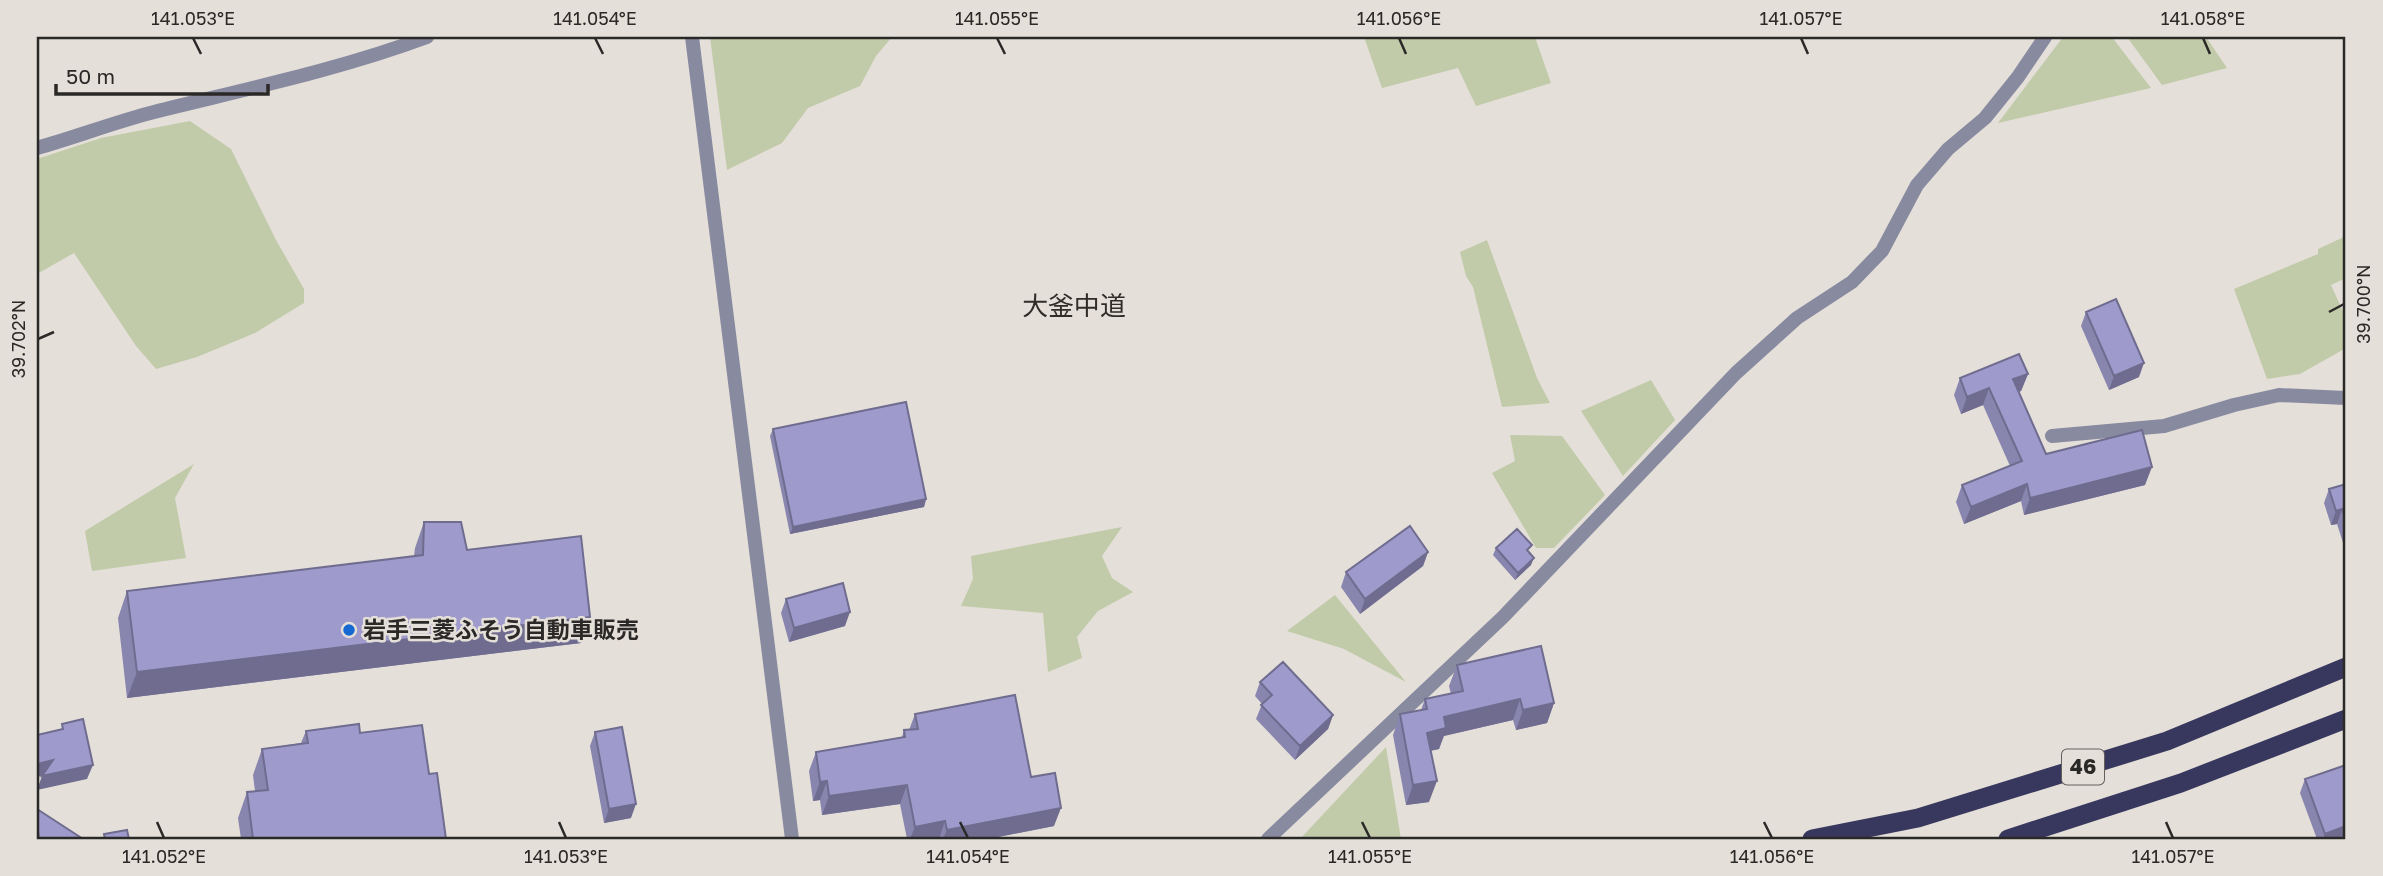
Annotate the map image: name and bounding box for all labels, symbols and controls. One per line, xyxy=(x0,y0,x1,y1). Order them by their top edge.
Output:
text: 141.053°E xyxy=(151,7,235,29)
text: 141.054°E xyxy=(553,7,637,29)
text: 141.055°E xyxy=(955,7,1039,29)
text: 141.056°E xyxy=(1357,7,1441,29)
text: 141.057°E xyxy=(1760,7,1842,29)
text: 141.058°E xyxy=(2161,7,2245,29)
scale bar xyxy=(56,52,268,96)
text: 50 m xyxy=(66,63,115,89)
text: 39.700°N xyxy=(2352,264,2374,344)
district label: 大釜中道 xyxy=(1022,290,1126,321)
text: 39.702°N xyxy=(7,300,29,378)
place label: 岩手三菱ふそう自動車販売 xyxy=(363,615,639,643)
marker: 岩手三菱ふそう自動車販売 xyxy=(341,622,357,638)
road number: 46 xyxy=(2062,750,2104,784)
text: 141.052°E xyxy=(122,845,206,867)
text: 141.053°E xyxy=(524,845,608,867)
text: 141.054°E xyxy=(926,845,1010,867)
text: 141.055°E xyxy=(1328,845,1412,867)
text: 141.056°E xyxy=(1730,845,1814,867)
text: 141.057°E xyxy=(2132,845,2214,867)

